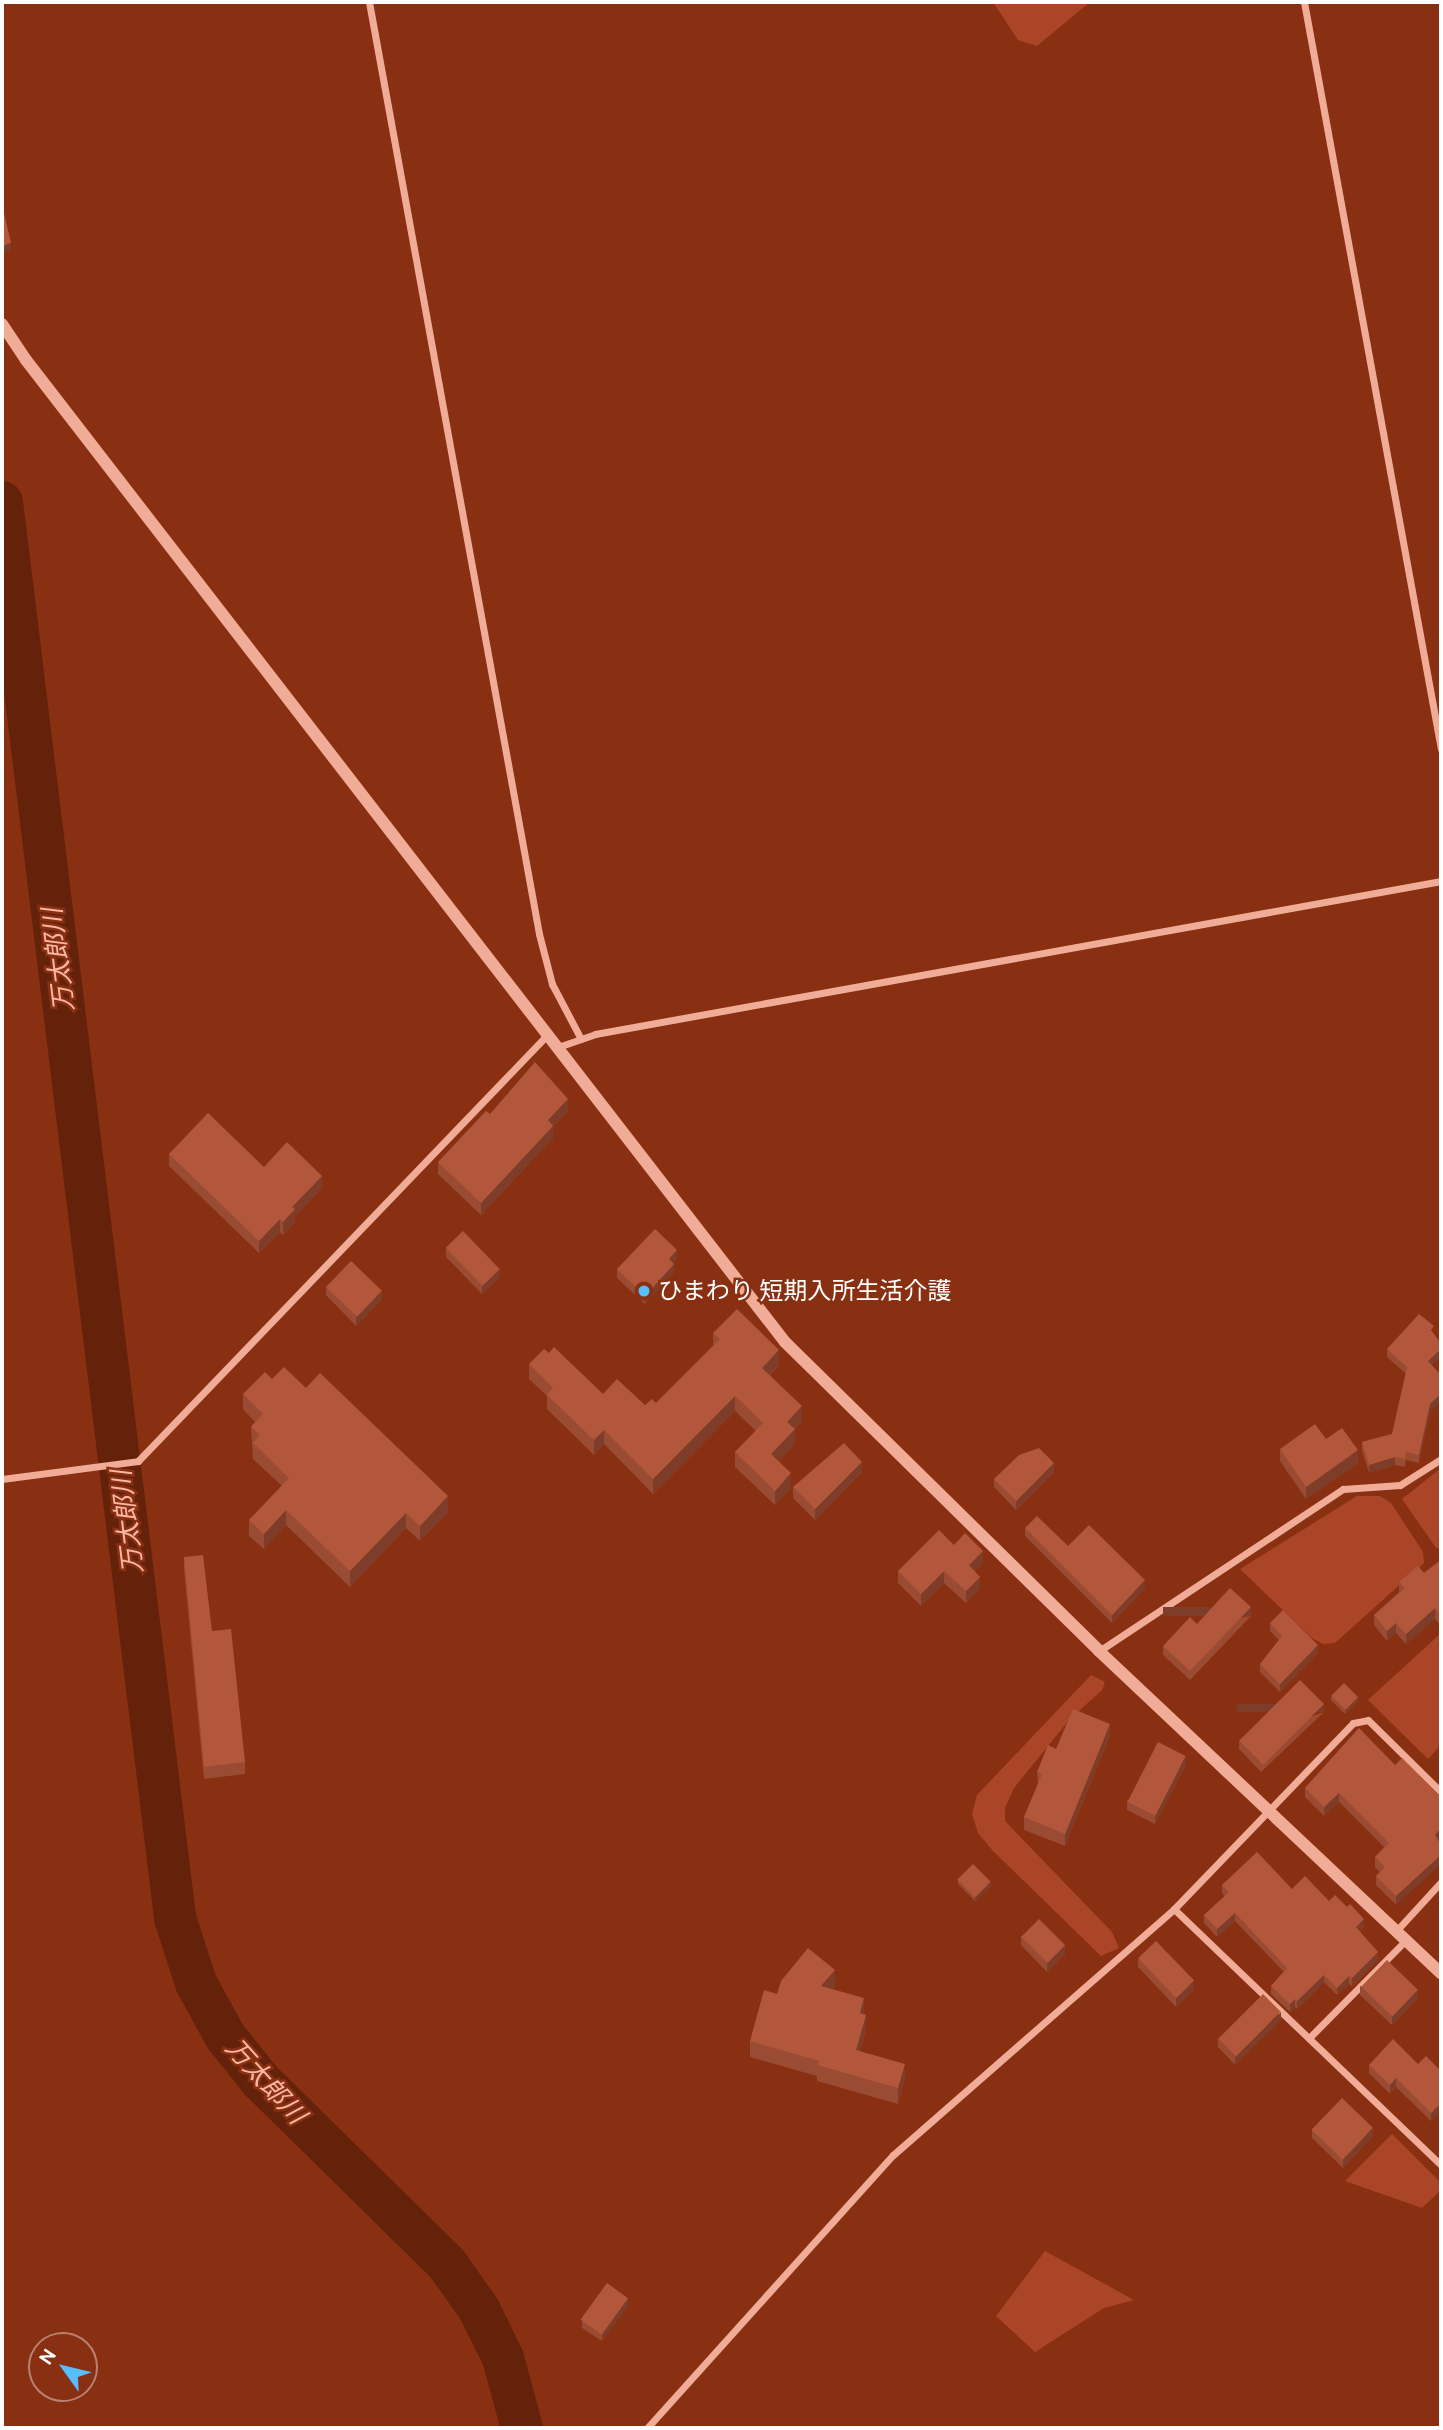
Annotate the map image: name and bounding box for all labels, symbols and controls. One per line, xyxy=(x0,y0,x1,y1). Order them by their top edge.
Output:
water label: 万太郎川 xyxy=(36,906,80,1014)
place label: ひまわり 短期入所生活介護 xyxy=(658,1277,951,1305)
marker: ひまわり 短期入所生活介護 xyxy=(636,1283,652,1299)
water label: 万太郎川 xyxy=(105,1468,149,1576)
water label: 万太郎川 xyxy=(220,2032,312,2130)
north arrow xyxy=(28,2332,98,2402)
text: N xyxy=(34,2344,60,2368)

